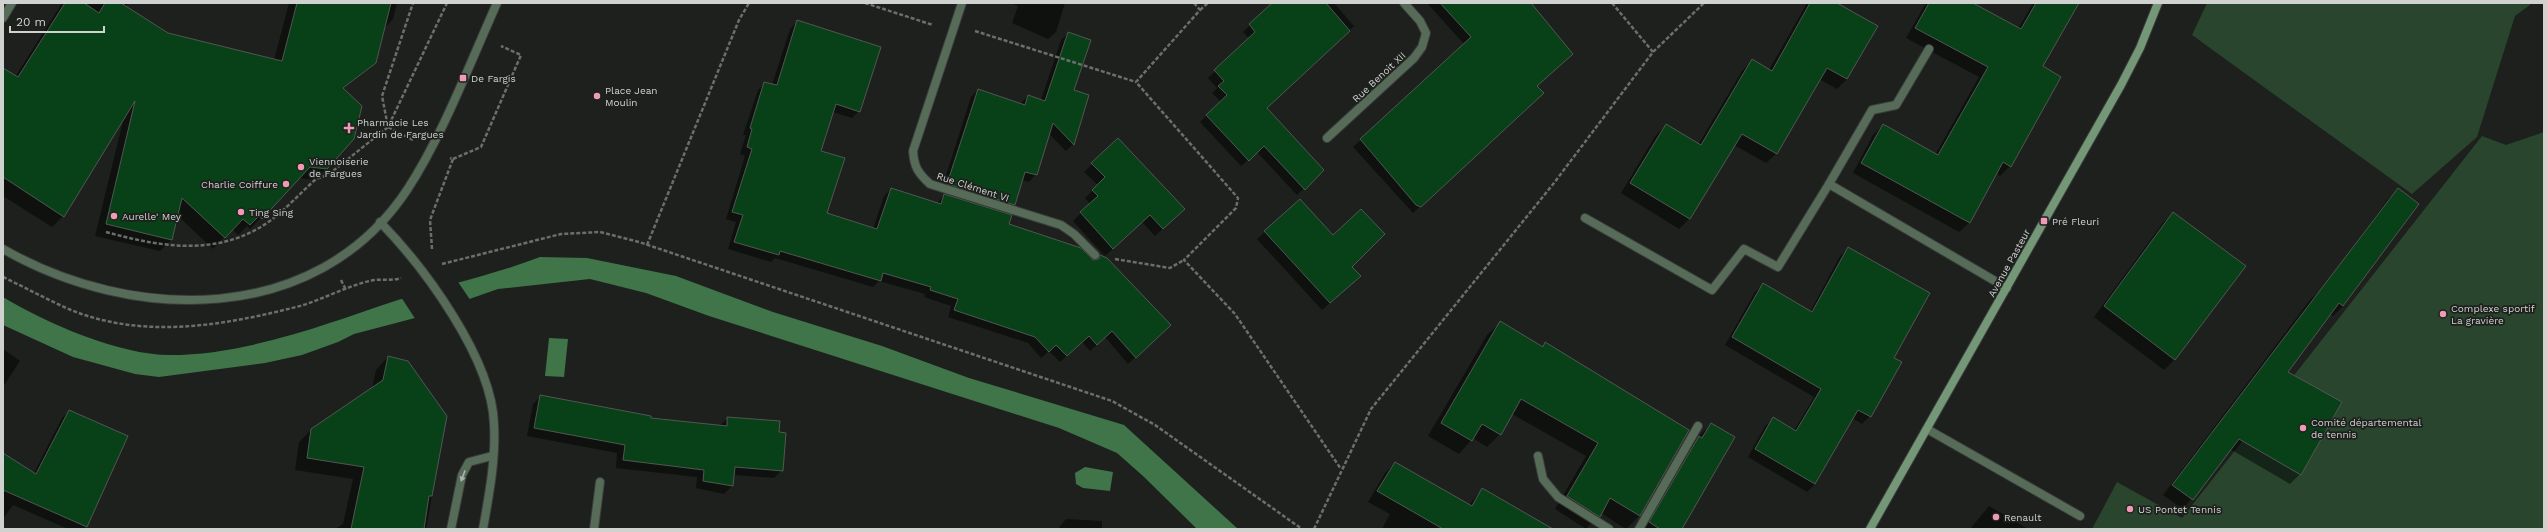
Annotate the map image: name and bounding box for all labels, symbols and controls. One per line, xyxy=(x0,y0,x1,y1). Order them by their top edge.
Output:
scale bar xyxy=(10,8,104,34)
text: 20 m xyxy=(16,15,46,29)
street label: Rue Benoit XII xyxy=(1350,50,1408,104)
marker: De Fargis xyxy=(458,73,468,83)
place label: De Fargis xyxy=(471,73,516,84)
place label: Place Jean Moulin xyxy=(605,85,658,108)
marker: Place Jean Moulin xyxy=(592,91,602,101)
place label: Pharmacie Les Jardin de Fargues xyxy=(357,117,444,140)
marker: Pharmacie Les Jardin de Fargues xyxy=(344,123,354,133)
place label: Viennoiserie de Fargues xyxy=(309,156,369,179)
marker: Viennoiserie de Fargues xyxy=(296,162,306,172)
street label: Rue Clément VI xyxy=(935,170,1011,204)
place label: Charlie Coiffure xyxy=(201,179,278,190)
marker: Charlie Coiffure xyxy=(281,179,291,189)
marker: Ting Sing xyxy=(236,207,246,217)
place label: Ting Sing xyxy=(249,207,294,218)
marker: Aurelle' Mey xyxy=(109,211,119,221)
place label: Aurelle' Mey xyxy=(122,211,182,222)
marker: Pré Fleuri xyxy=(2039,216,2049,226)
place label: Pré Fleuri xyxy=(2052,216,2099,227)
street label: Avenue Pasteur xyxy=(1986,227,2032,299)
place label: Complexe sportif La gravière xyxy=(2451,303,2535,326)
marker: Complexe sportif La gravière xyxy=(2438,309,2448,319)
place label: Comité départemental de tennis xyxy=(2311,417,2421,440)
marker: Comité départemental de tennis xyxy=(2298,423,2308,433)
one-way arrow xyxy=(459,470,465,482)
marker: US Pontet Tennis xyxy=(2125,504,2135,514)
place label: US Pontet Tennis xyxy=(2138,504,2221,515)
marker: Renault xyxy=(1991,512,2001,522)
place label: Renault xyxy=(2004,512,2042,523)

